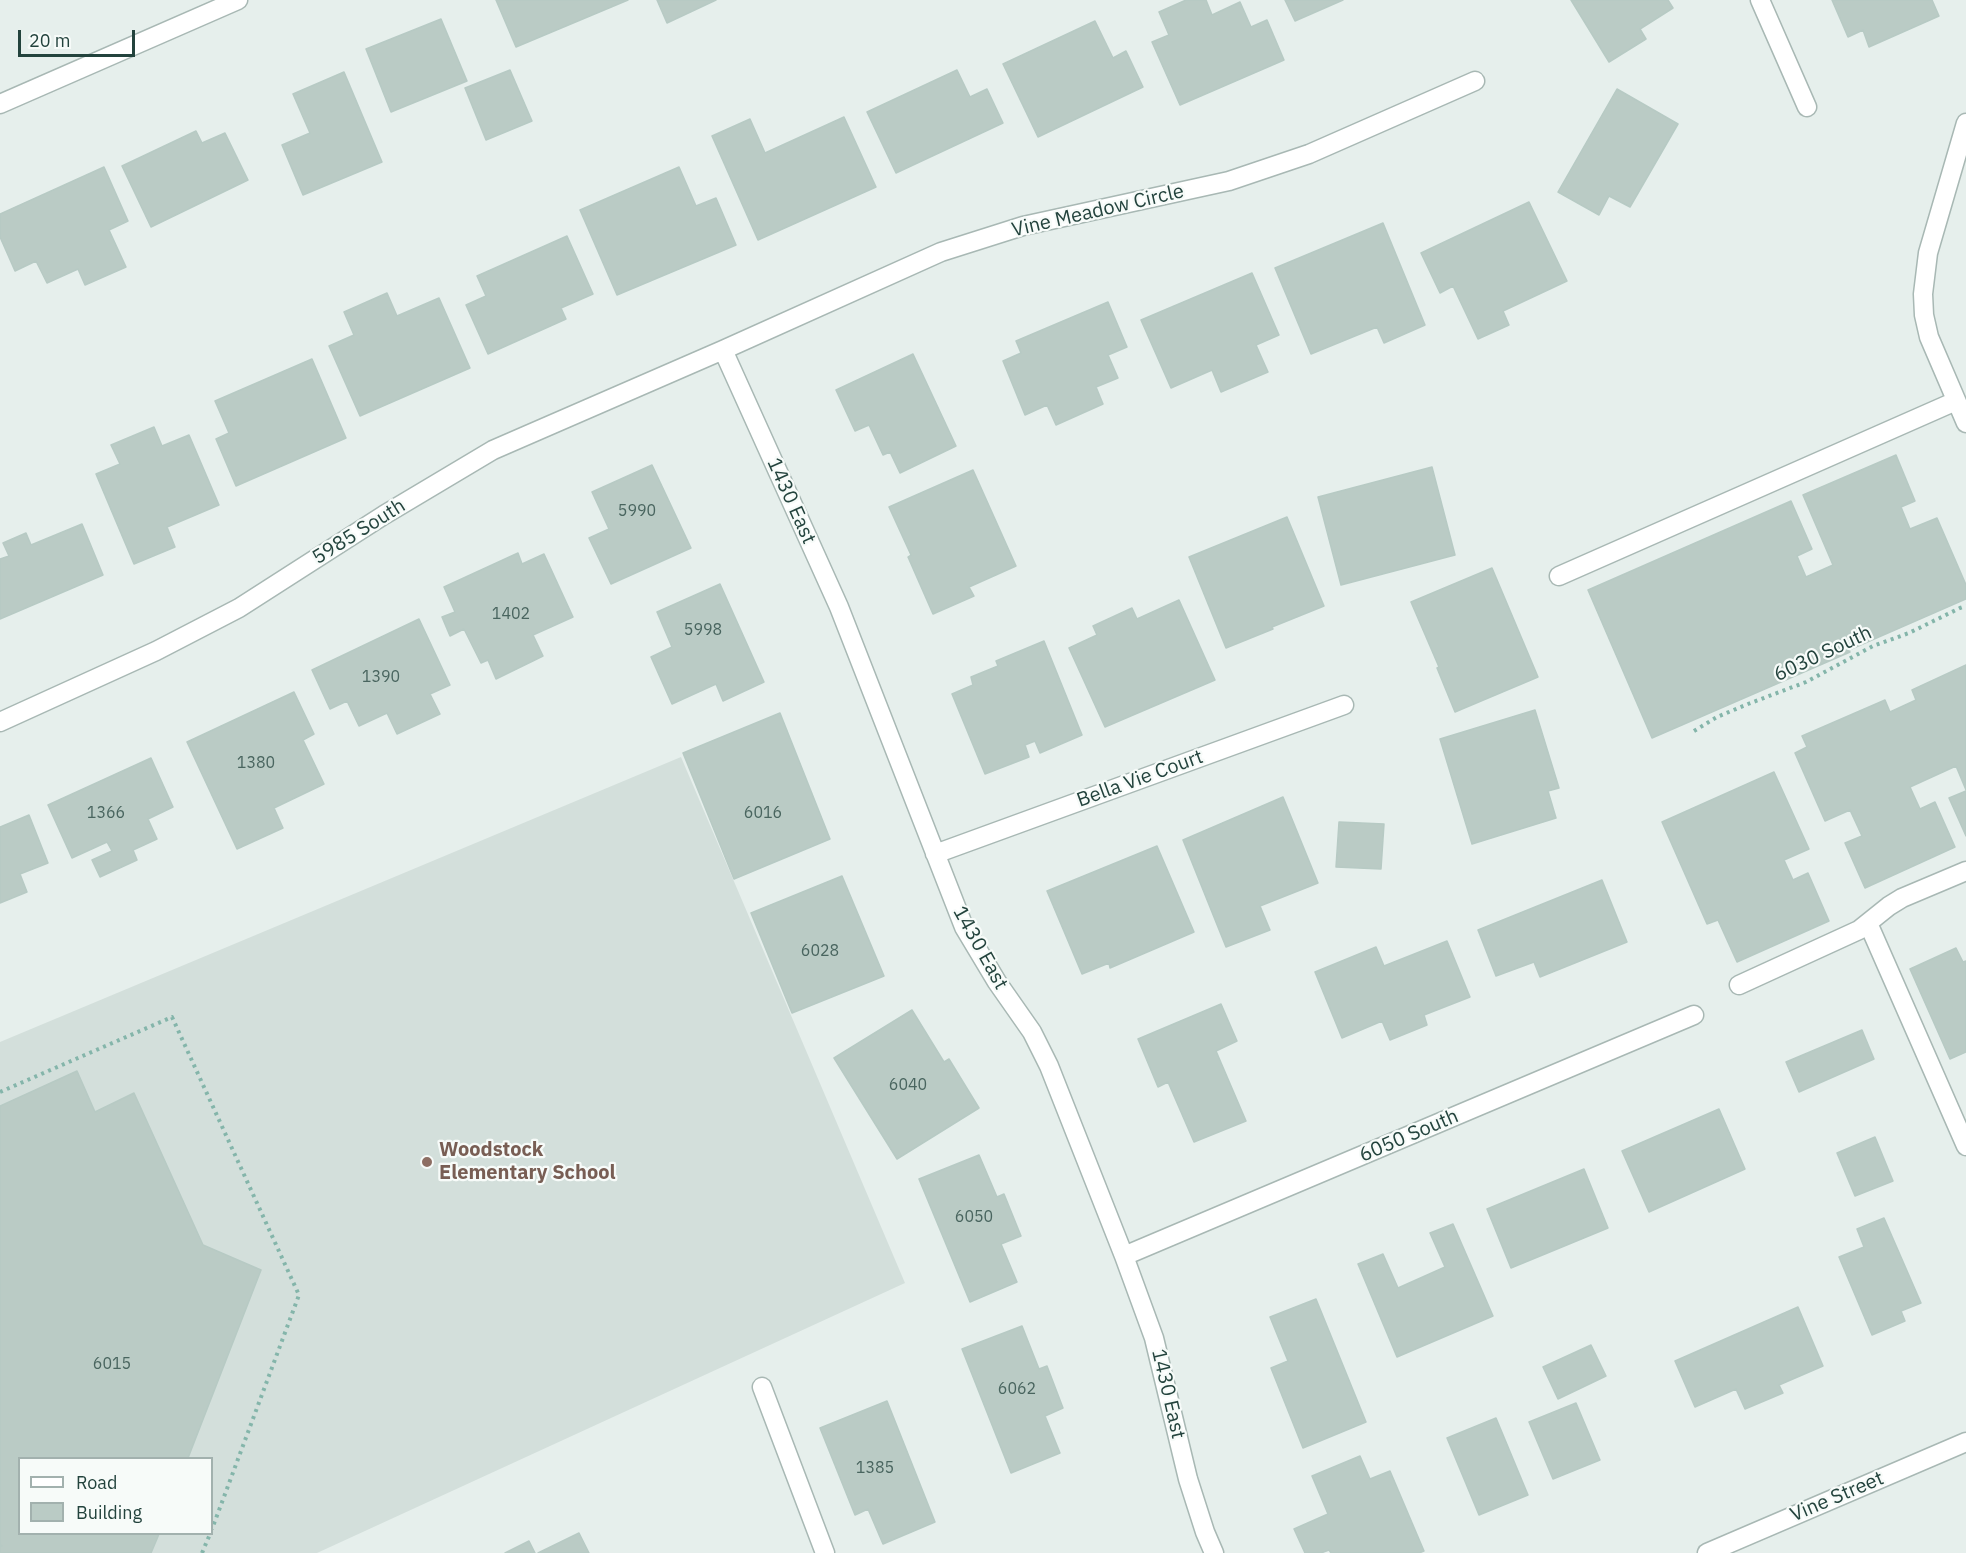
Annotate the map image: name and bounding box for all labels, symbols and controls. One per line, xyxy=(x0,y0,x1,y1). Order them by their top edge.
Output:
scale bar xyxy=(21,18,138,56)
text: 20 m xyxy=(29,29,71,52)
street label: Vine Meadow Circle xyxy=(1010,180,1186,242)
street label: 1430 East xyxy=(761,454,821,548)
street label: 5985 South xyxy=(308,494,410,570)
house number: 5990 xyxy=(618,501,656,521)
house number: 1402 xyxy=(492,604,530,624)
house number: 5998 xyxy=(684,620,722,640)
street label: 6030 South xyxy=(1770,621,1876,687)
house number: 1390 xyxy=(362,667,400,687)
street label: Bella Vie Court xyxy=(1074,745,1206,813)
house number: 1380 xyxy=(237,753,275,773)
house number: 1366 xyxy=(87,803,125,823)
house number: 6016 xyxy=(744,803,782,823)
street label: 1430 East xyxy=(947,902,1013,994)
house number: 6028 xyxy=(801,941,839,961)
house number: 6040 xyxy=(889,1075,927,1095)
street label: 6050 South xyxy=(1356,1104,1462,1168)
place label: Woodstock Elementary School xyxy=(439,1138,615,1185)
marker: Woodstock Elementary School xyxy=(420,1155,434,1169)
house number: 6050 xyxy=(955,1207,993,1227)
street label: 1430 East xyxy=(1146,1347,1190,1441)
house number: 6015 xyxy=(93,1354,131,1374)
house number: 6062 xyxy=(998,1379,1036,1399)
legend xyxy=(18,1457,213,1535)
house number: 1385 xyxy=(856,1458,894,1478)
street label: Vine Street xyxy=(1787,1467,1887,1527)
text: Road xyxy=(76,1471,117,1494)
text: Building xyxy=(76,1501,142,1524)

